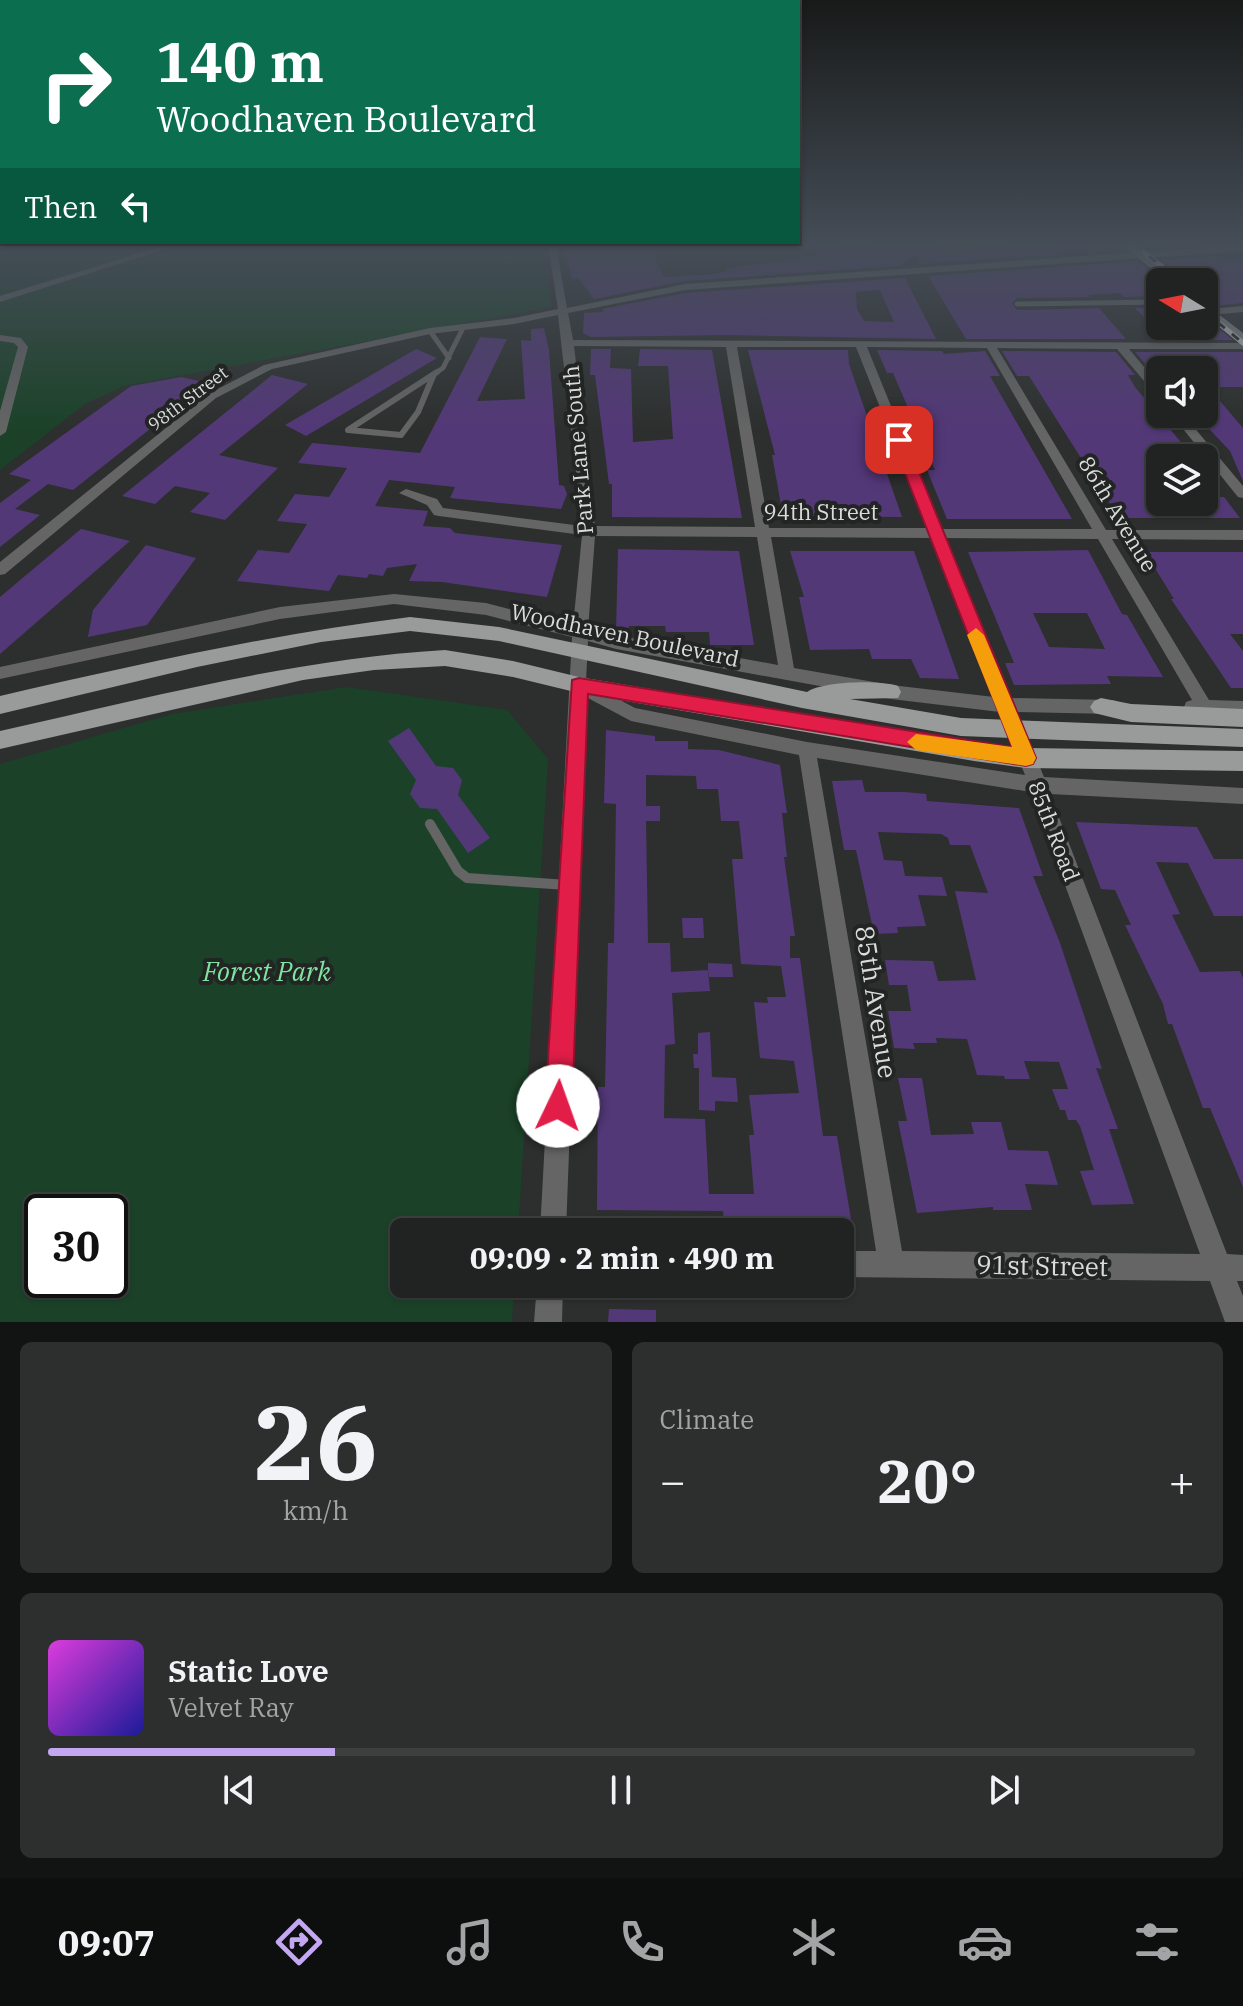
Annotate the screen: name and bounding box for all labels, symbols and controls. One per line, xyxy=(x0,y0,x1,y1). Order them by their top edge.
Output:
text: 140 m xyxy=(156,25,324,97)
icon: right xyxy=(24,32,128,136)
text: Woodhaven Boulevard xyxy=(156,95,537,142)
icon: left xyxy=(114,184,158,228)
text: Then xyxy=(24,187,98,226)
north arrow xyxy=(1146,268,1218,340)
map controls xyxy=(1146,268,1218,516)
button: sound xyxy=(1146,356,1218,428)
street label: 98th Street xyxy=(143,361,232,436)
street label: Park Lane South xyxy=(556,364,599,536)
pin xyxy=(865,406,933,474)
icon: arrive xyxy=(877,418,921,462)
button: layers xyxy=(1146,444,1218,516)
street label: 86th Avenue xyxy=(1072,450,1164,577)
street label: 94th Street xyxy=(764,497,879,526)
street label: Woodhaven Boulevard xyxy=(508,596,742,673)
street label: 85th Road xyxy=(1022,776,1087,885)
street label: 85th Avenue xyxy=(848,923,906,1081)
park label: Forest Park xyxy=(202,954,331,988)
position arrow xyxy=(516,1064,600,1148)
speed limit sign: 30 xyxy=(24,1194,128,1298)
text: 09:09 · 2 min · 490 m xyxy=(470,1238,774,1277)
street label: 91st Street xyxy=(976,1247,1108,1283)
text: 26 xyxy=(253,1373,378,1509)
text: Climate xyxy=(660,1402,754,1436)
text: 20° xyxy=(877,1441,977,1520)
text: − xyxy=(660,1452,686,1509)
text: + xyxy=(1169,1452,1195,1509)
text: km/h xyxy=(283,1493,349,1527)
text: Static Love xyxy=(168,1651,329,1690)
text: Velvet Ray xyxy=(168,1690,294,1724)
icon: previous xyxy=(217,1768,261,1812)
icon: pause xyxy=(599,1768,643,1812)
icon: next xyxy=(982,1768,1026,1812)
icon: directions xyxy=(271,1914,327,1970)
icon: music xyxy=(442,1914,498,1970)
icon: phone xyxy=(614,1914,670,1970)
icon: climate xyxy=(786,1914,842,1970)
icon: car xyxy=(957,1914,1013,1970)
icon: filters xyxy=(1129,1914,1185,1970)
text: 09:07 xyxy=(58,1919,155,1966)

